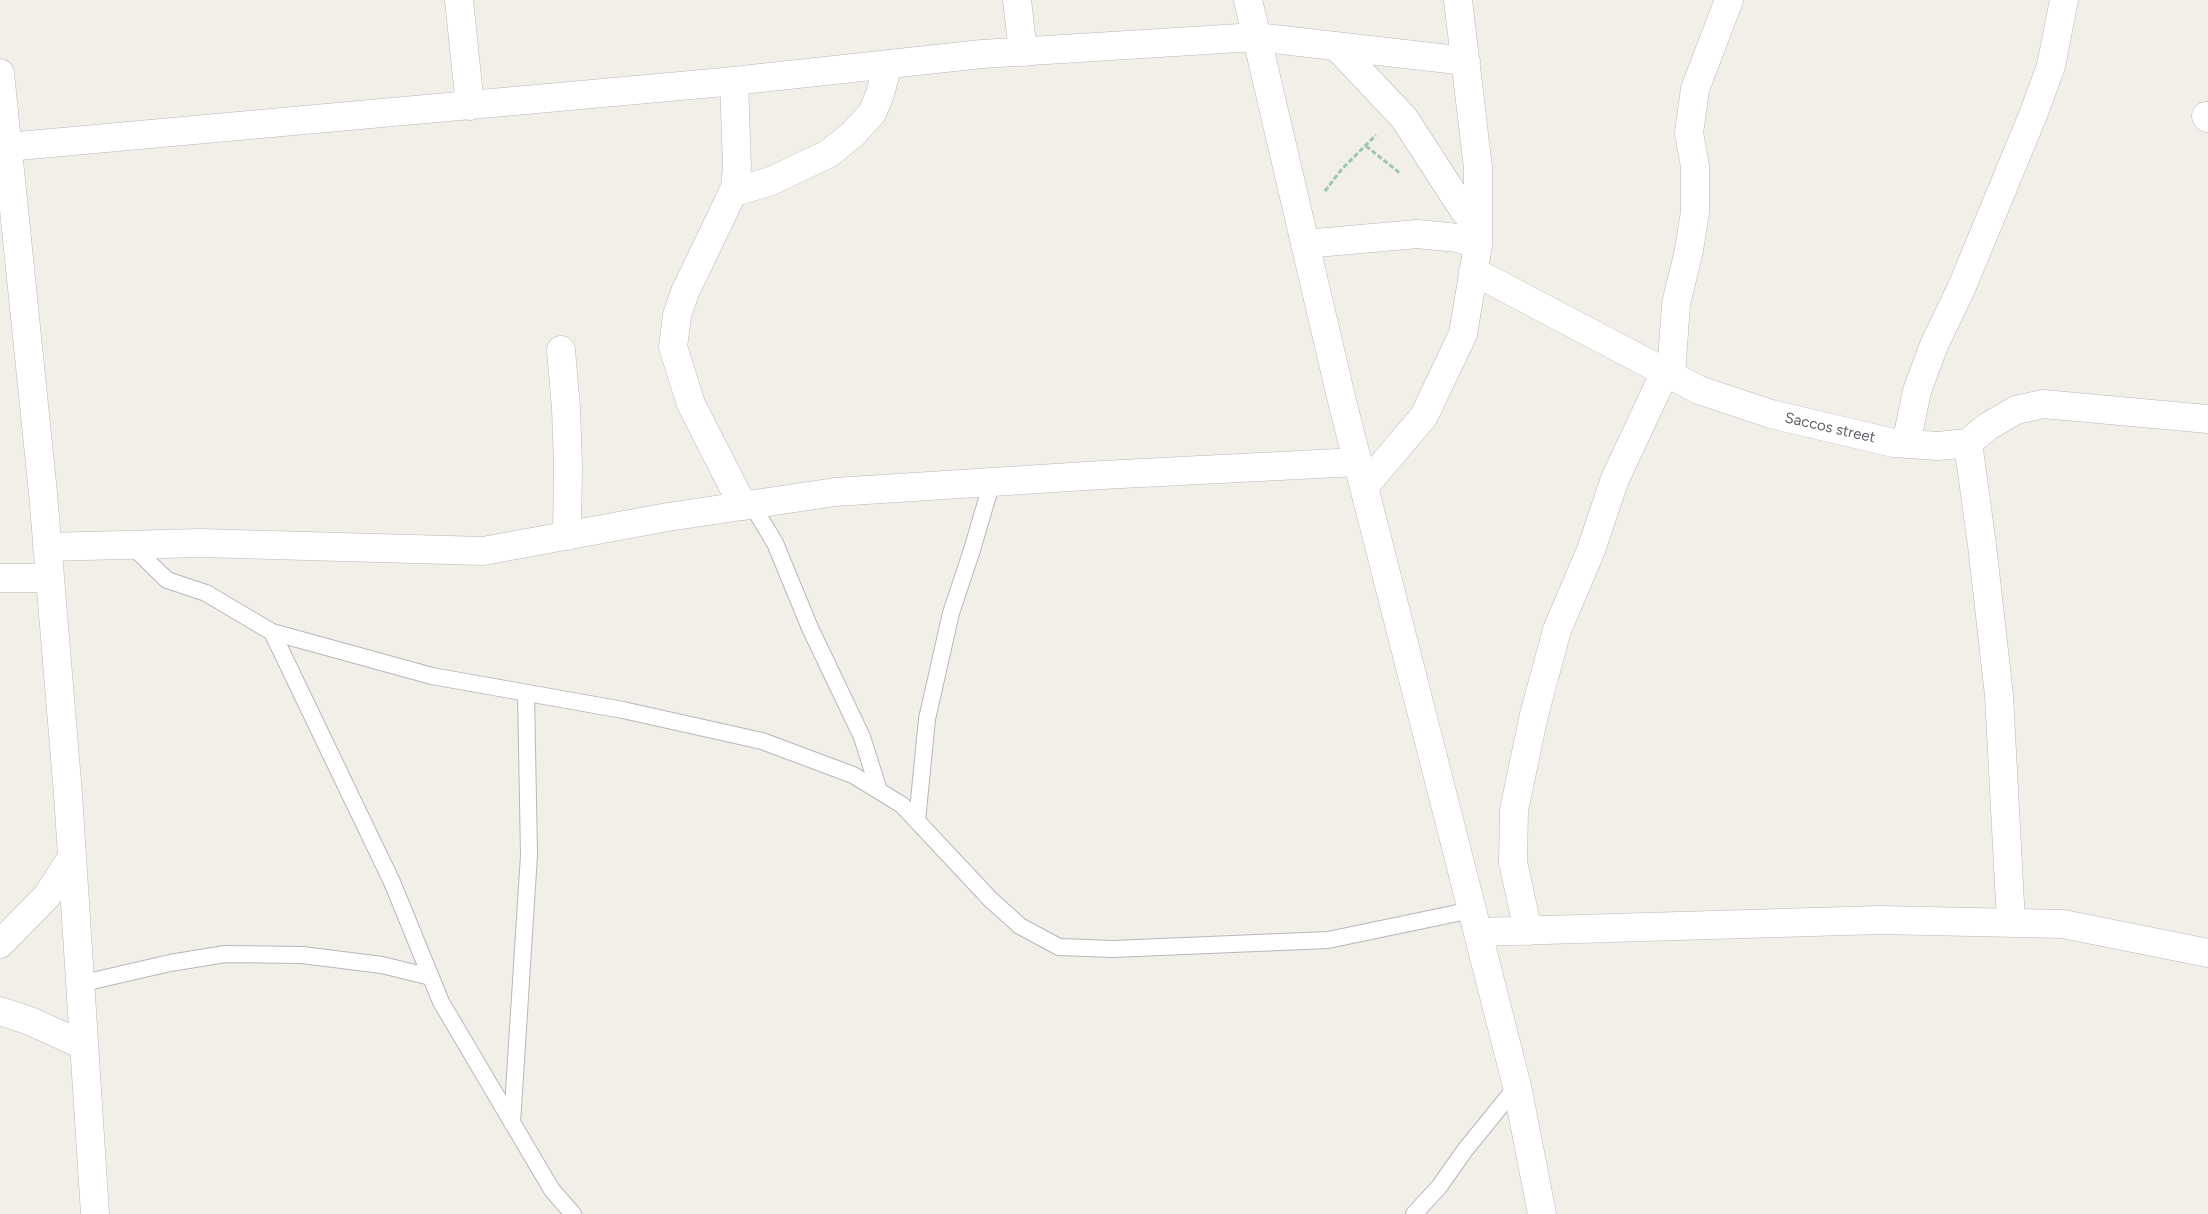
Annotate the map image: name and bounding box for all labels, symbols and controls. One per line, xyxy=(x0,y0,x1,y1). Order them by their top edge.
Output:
street label: Saccos street xyxy=(1783,409,1877,447)

